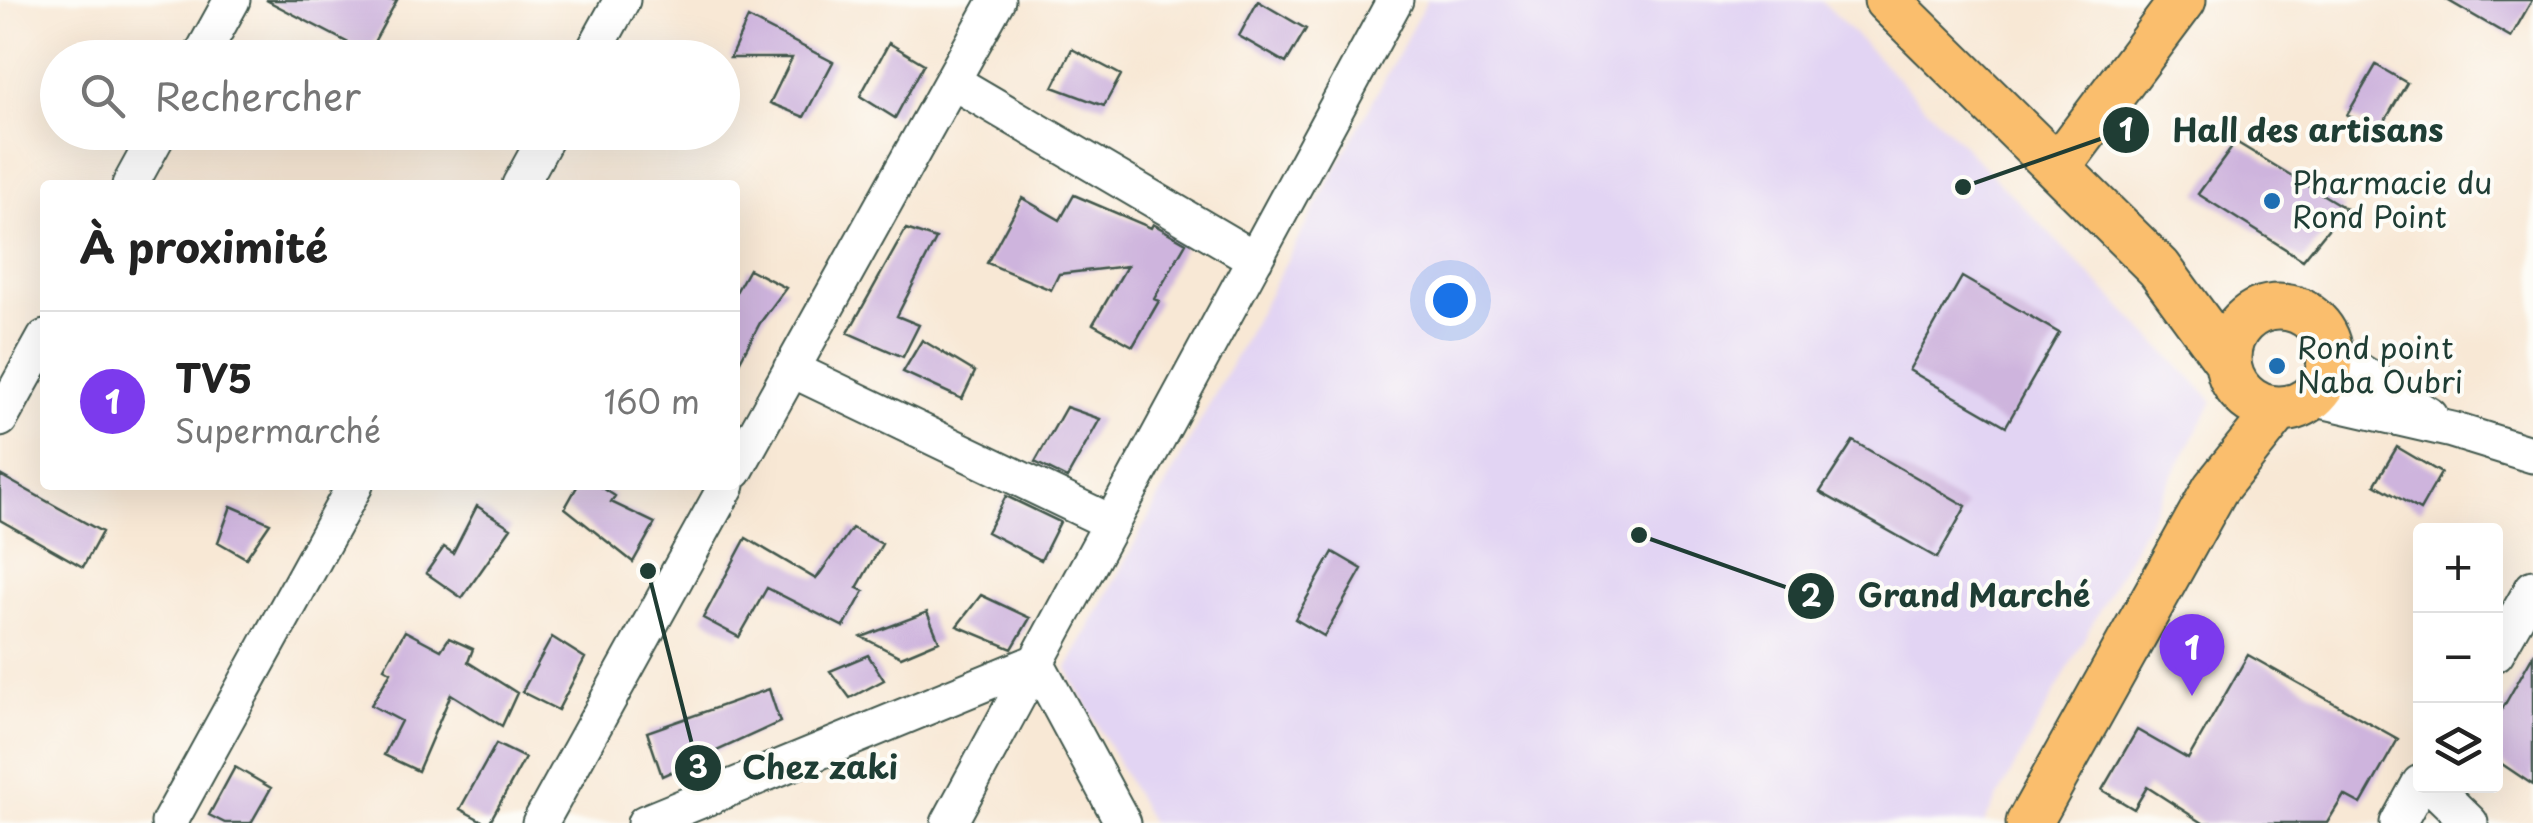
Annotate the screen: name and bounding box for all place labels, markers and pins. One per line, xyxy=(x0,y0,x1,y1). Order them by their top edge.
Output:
callout: Hall des artisans xyxy=(2101,99,2466,161)
place label: Pharmacie du Rond Point xyxy=(2292,159,2492,238)
marker: Pharmacie du Rond Point xyxy=(2261,190,2283,212)
place label: Rond point Naba Oubri xyxy=(2297,324,2463,403)
marker: Rond point Naba Oubri xyxy=(2266,355,2288,377)
callout: Grand Marché xyxy=(1786,565,2112,627)
pin: 1 xyxy=(2160,614,2224,696)
callout: Chez zaki xyxy=(673,737,918,799)

